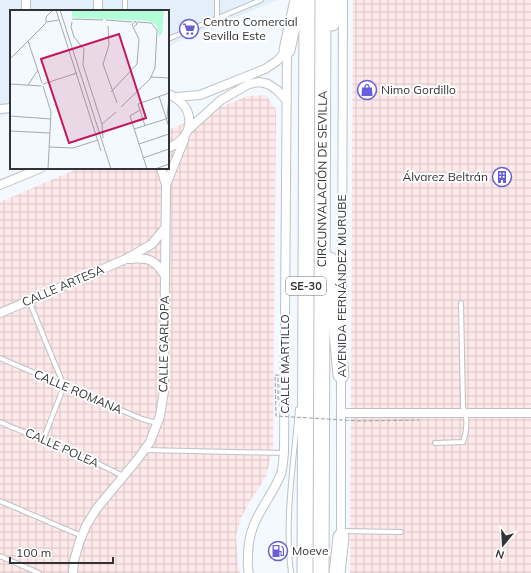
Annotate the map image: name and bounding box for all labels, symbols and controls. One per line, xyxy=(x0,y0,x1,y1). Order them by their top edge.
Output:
inset map xyxy=(10,10,169,169)
place label: Centro Comercial Sevilla Este xyxy=(203,14,298,43)
supermarket icon: Centro Comercial Sevilla Este xyxy=(178,18,200,40)
shop icon: Nimo Gordillo xyxy=(356,79,378,101)
place label: Nimo Gordillo xyxy=(381,82,456,97)
street label: CIRCUNVALACIÓN DE SEVILLA xyxy=(314,91,330,267)
building icon: Álvarez Beltrán xyxy=(491,166,513,188)
place label: Álvarez Beltrán xyxy=(402,169,488,184)
street label: AVENIDA FERNÁNDEZ MURUBE xyxy=(334,195,349,377)
street label: CALLE ARTESA xyxy=(20,261,106,310)
road number: SE-30 xyxy=(286,277,326,295)
street label: CALLE GARLOPA xyxy=(155,295,172,393)
street label: CALLE MARTILLO xyxy=(277,314,292,414)
street label: CALLE ROMANA xyxy=(32,366,125,417)
street label: CALLE POLEA xyxy=(23,425,102,471)
north arrow xyxy=(483,525,523,565)
scale bar xyxy=(10,539,113,565)
fuel station icon: Moeve xyxy=(267,540,289,562)
place label: Moeve xyxy=(292,543,328,558)
text: 100 m xyxy=(16,545,51,560)
text: N xyxy=(494,547,506,562)

